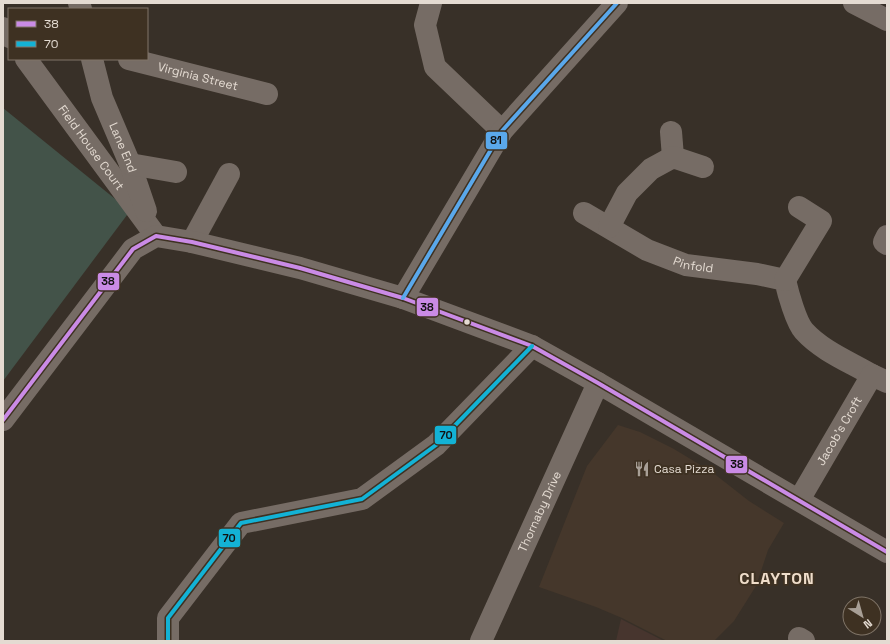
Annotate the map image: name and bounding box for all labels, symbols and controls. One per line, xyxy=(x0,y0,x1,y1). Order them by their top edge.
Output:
legend xyxy=(8,8,148,60)
text: 38 xyxy=(44,16,59,32)
text: 70 xyxy=(44,36,58,52)
street label: Virginia Street xyxy=(156,59,240,94)
street label: Field House Court xyxy=(54,102,128,194)
street label: Lane End xyxy=(105,120,140,175)
line badge: 81 xyxy=(485,131,508,150)
text: 81 xyxy=(490,133,502,147)
street label: Pinfold xyxy=(671,253,714,276)
line badge: 38 xyxy=(97,272,120,291)
text: 38 xyxy=(101,274,115,288)
line badge: 38 xyxy=(416,297,439,317)
text: 38 xyxy=(420,300,434,314)
unlabelled marker xyxy=(462,317,472,327)
street label: Jacob's Croft xyxy=(813,393,866,469)
line badge: 70 xyxy=(434,425,457,445)
text: 70 xyxy=(439,428,453,442)
line badge: 38 xyxy=(725,455,748,474)
text: 38 xyxy=(730,457,744,471)
restaurant icon: Casa Pizza xyxy=(633,460,651,478)
place label: Casa Pizza xyxy=(654,461,714,477)
street label: Thornaby Drive xyxy=(514,468,565,555)
line badge: 70 xyxy=(218,528,241,548)
text: 70 xyxy=(222,531,236,545)
district label: CLAYTON xyxy=(739,568,815,589)
north arrow xyxy=(842,596,882,636)
text: N xyxy=(861,616,875,632)

